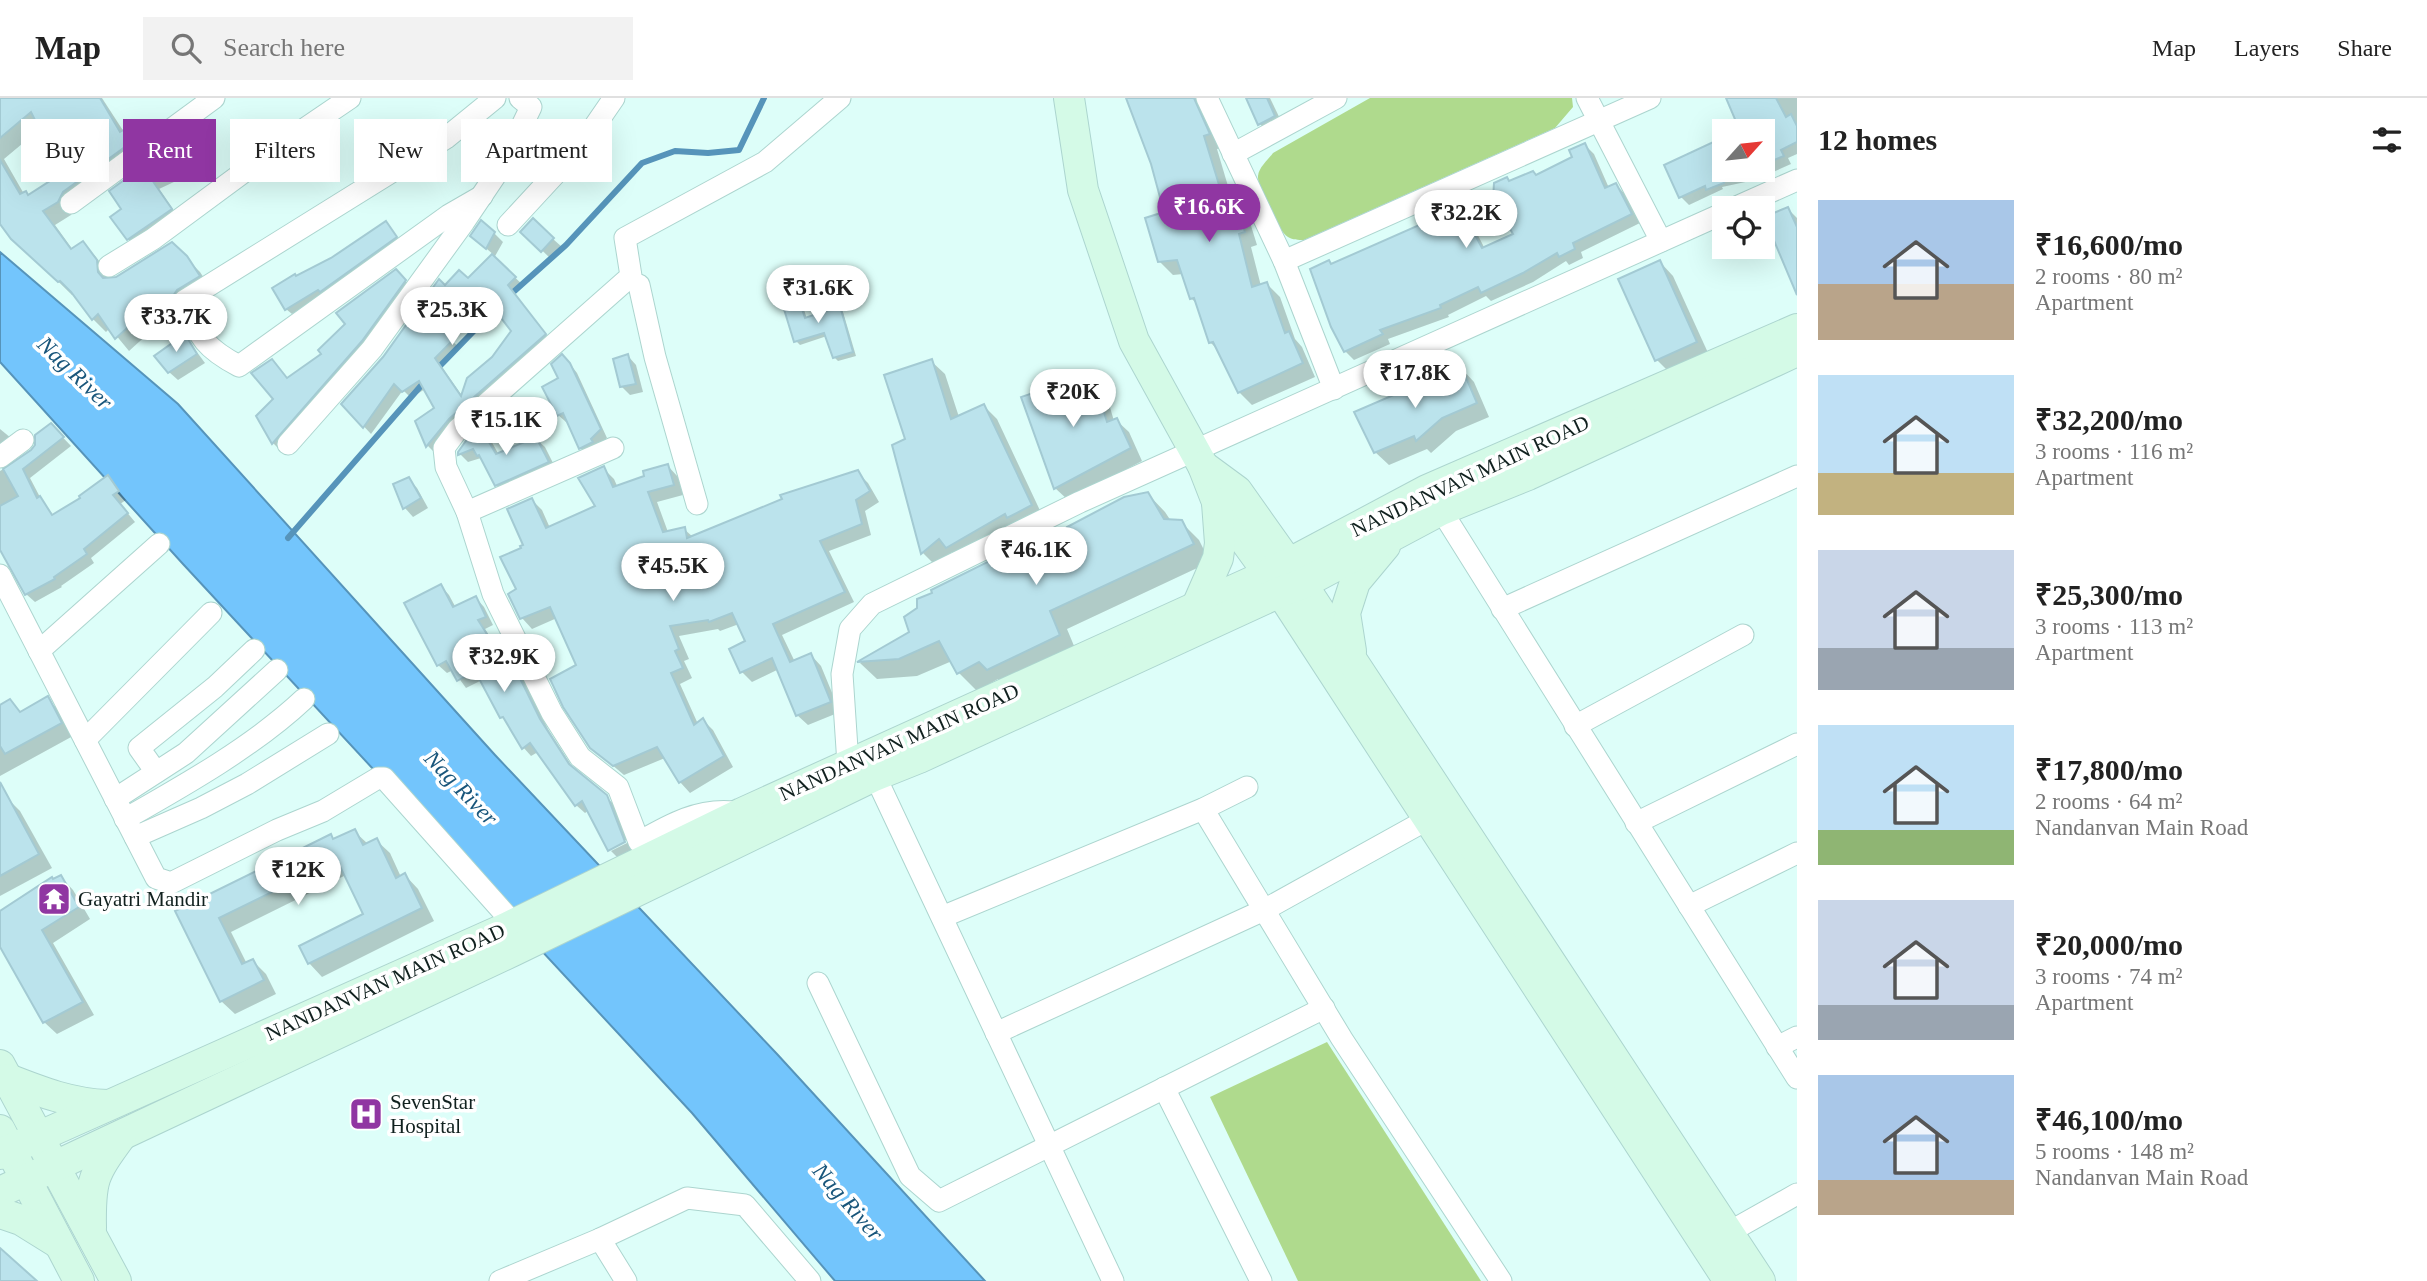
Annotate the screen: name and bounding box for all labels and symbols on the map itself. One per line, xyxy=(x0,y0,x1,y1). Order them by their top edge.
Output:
north arrow xyxy=(1712,119,1774,182)
pin: ₹16.6K xyxy=(1152,184,1266,244)
pin: ₹32.2K xyxy=(1409,190,1523,250)
pin: ₹31.6K xyxy=(761,266,875,325)
pin: ₹25.3K xyxy=(395,288,509,347)
pin: ₹33.7K xyxy=(119,294,233,354)
water label: Nag River xyxy=(32,331,118,415)
pin: ₹17.8K xyxy=(1358,350,1472,410)
pin: ₹20K xyxy=(1032,370,1114,429)
pin: ₹15.1K xyxy=(449,398,563,457)
street label: NANDANVAN MAIN ROAD xyxy=(1347,410,1593,542)
pin: ₹46.1K xyxy=(979,528,1093,587)
pin: ₹45.5K xyxy=(616,544,730,603)
pin: ₹32.9K xyxy=(447,634,561,694)
street label: NANDANVAN MAIN ROAD xyxy=(775,678,1023,806)
water label: Nag River xyxy=(419,745,503,831)
pin: ₹12K xyxy=(257,848,339,907)
temple icon: Gayatri Mandir xyxy=(35,880,73,918)
place label: Gayatri Mandir xyxy=(78,887,208,911)
street label: NANDANVAN MAIN ROAD xyxy=(261,918,509,1046)
place label: SevenStar Hospital xyxy=(390,1090,475,1138)
hospital icon: SevenStar Hospital xyxy=(347,1095,385,1133)
water label: Nag River xyxy=(807,1158,889,1246)

